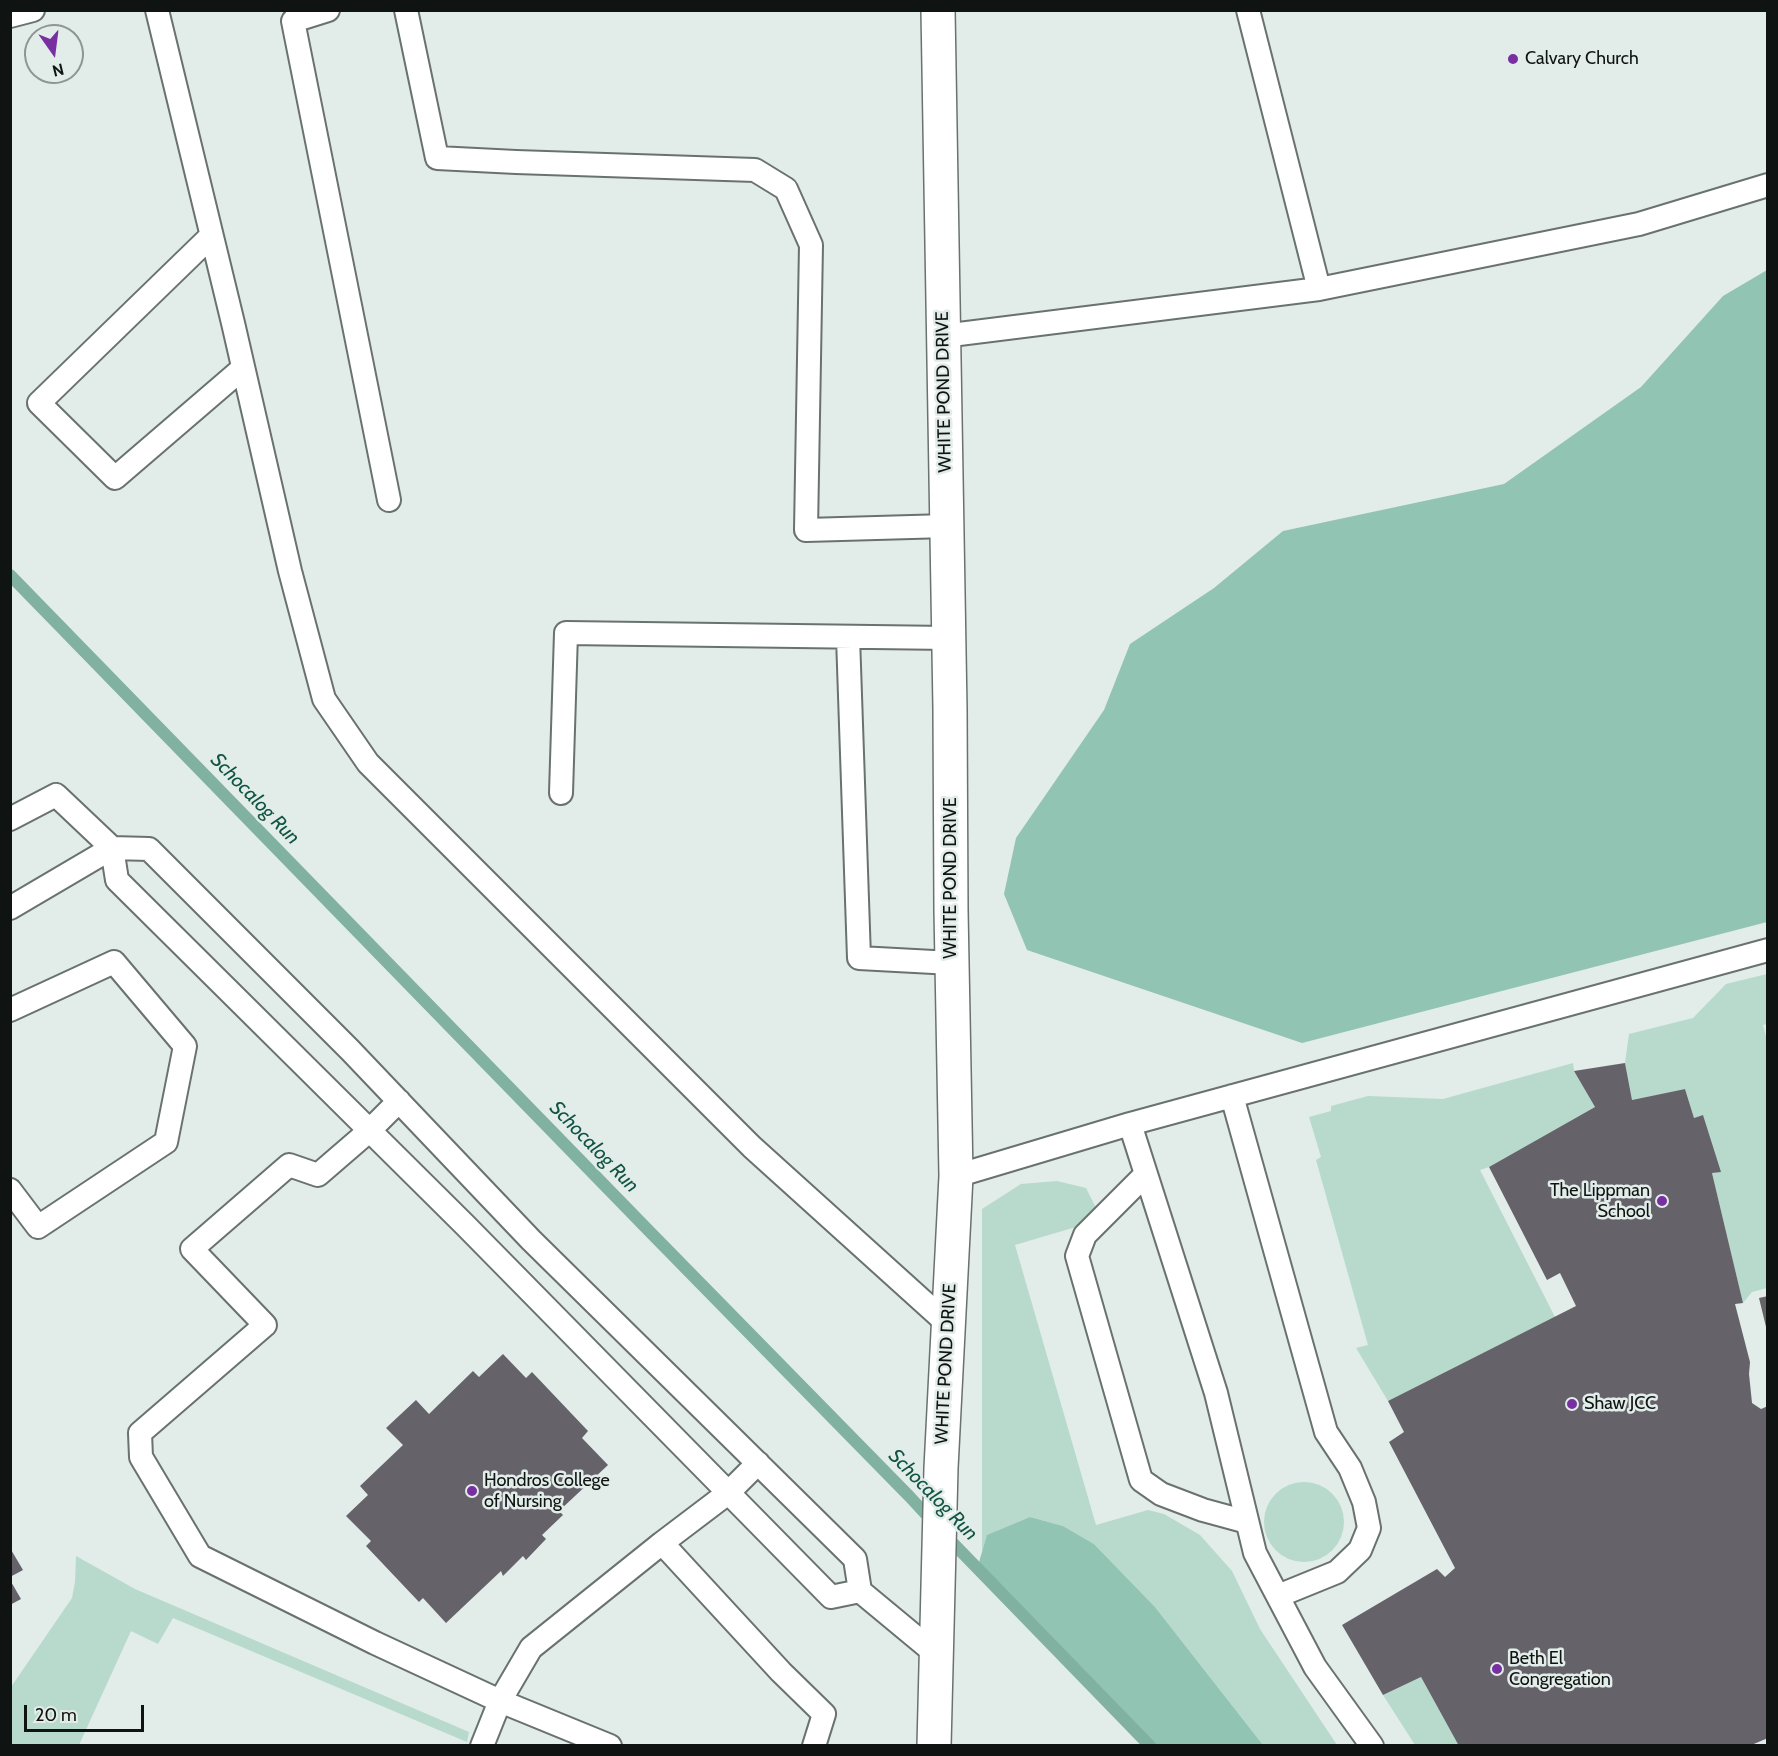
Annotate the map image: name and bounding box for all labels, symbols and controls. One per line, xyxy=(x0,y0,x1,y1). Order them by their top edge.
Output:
north arrow xyxy=(24,24,84,84)
place label: Calvary Church xyxy=(1525,48,1639,70)
marker: Calvary Church xyxy=(1506,52,1520,66)
text: N xyxy=(50,59,66,81)
street label: WHITE POND DRIVE xyxy=(932,311,956,473)
water label: Schocalog Run xyxy=(205,748,305,850)
street label: WHITE POND DRIVE xyxy=(940,797,962,959)
water label: Schocalog Run xyxy=(544,1096,644,1198)
place label: The Lippman School xyxy=(1550,1180,1650,1222)
marker: The Lippman School xyxy=(1655,1194,1669,1208)
street label: WHITE POND DRIVE xyxy=(931,1283,961,1445)
place label: Shaw JCC xyxy=(1584,1393,1656,1415)
marker: Shaw JCC xyxy=(1565,1397,1579,1411)
water label: Schocalog Run xyxy=(883,1444,983,1546)
place label: Hondros College of Nursing xyxy=(484,1470,610,1512)
marker: Hondros College of Nursing xyxy=(465,1484,479,1498)
place label: Beth El Congregation xyxy=(1509,1648,1611,1690)
marker: Beth El Congregation xyxy=(1490,1662,1504,1676)
scale bar xyxy=(27,1693,147,1731)
text: 20 m xyxy=(35,1704,77,1726)

